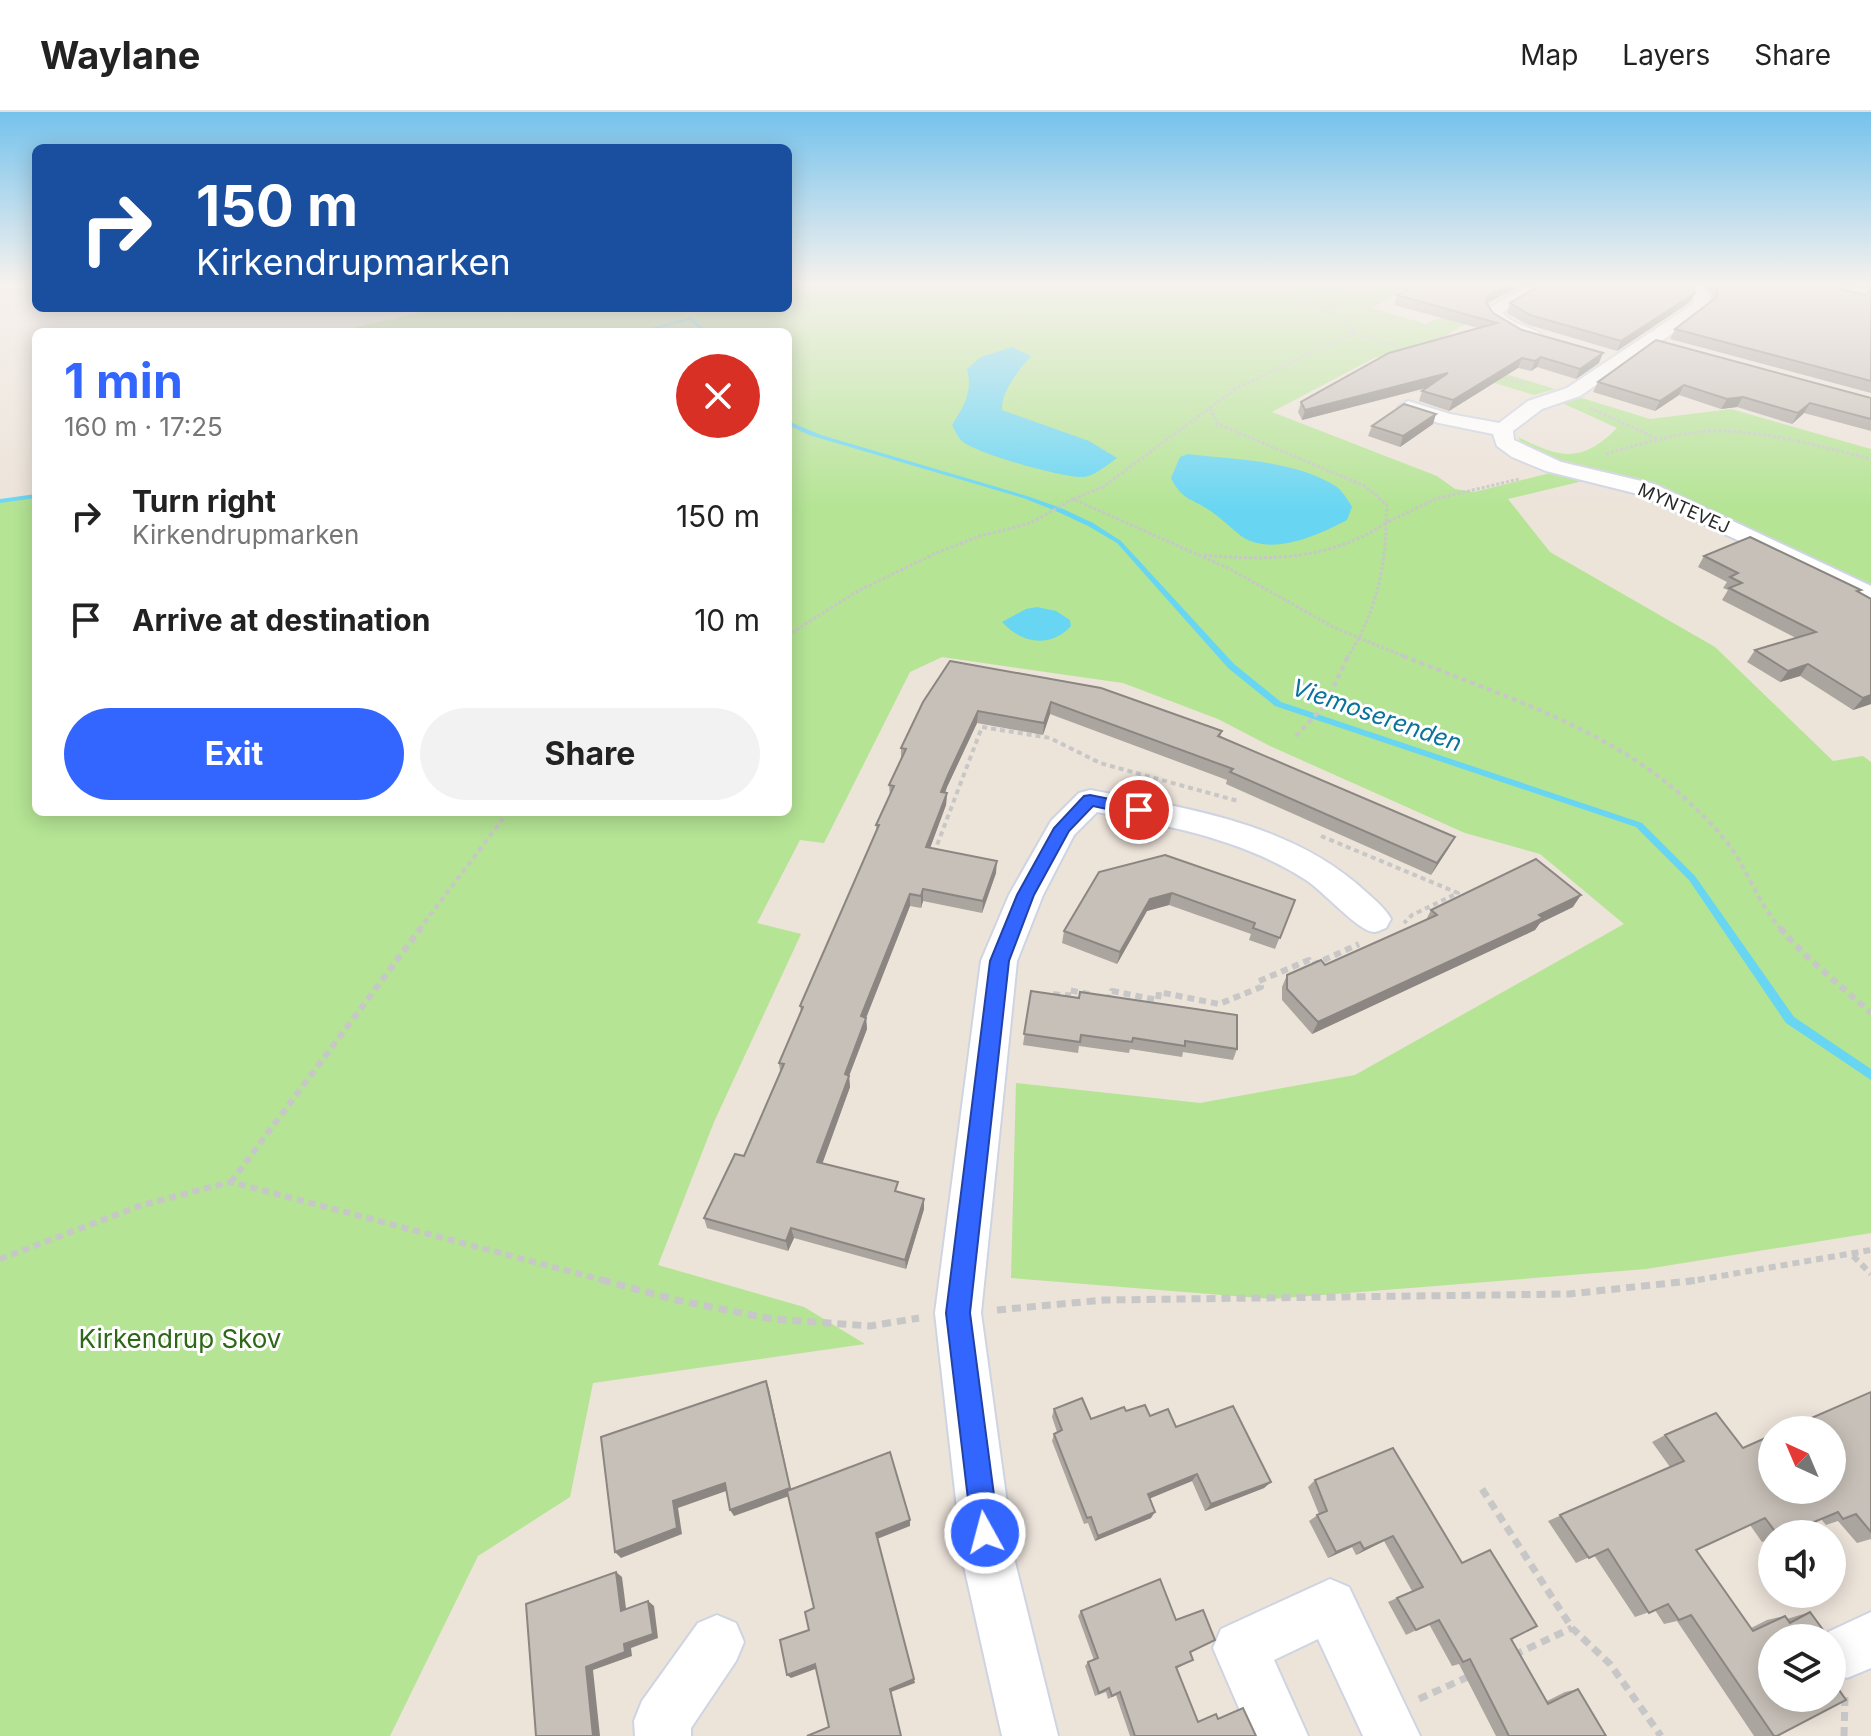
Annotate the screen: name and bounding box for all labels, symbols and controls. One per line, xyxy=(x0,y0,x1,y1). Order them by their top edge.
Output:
text: Waylane xyxy=(40,32,200,78)
text: Map xyxy=(1520,38,1578,72)
text: Layers xyxy=(1622,38,1710,72)
text: Share xyxy=(1754,38,1831,72)
text: 150 m xyxy=(196,172,358,240)
icon: right xyxy=(64,176,168,280)
text: Kirkendrupmarken xyxy=(196,240,511,284)
text: 1 min xyxy=(64,351,183,410)
button: close xyxy=(676,354,760,438)
text: 160 m · 17:25 xyxy=(64,411,223,442)
street label: MYNTEVEJ xyxy=(1635,478,1733,538)
text: Turn right xyxy=(132,483,276,519)
icon: right xyxy=(64,494,108,538)
text: 150 m xyxy=(676,498,760,534)
text: Kirkendrupmarken xyxy=(132,519,359,550)
icon: arrive xyxy=(64,598,108,642)
text: Arrive at destination xyxy=(132,602,430,638)
text: 10 m xyxy=(694,602,760,638)
water label: Viemoserenden xyxy=(1288,672,1466,758)
button: Exit xyxy=(64,708,404,800)
button: Share xyxy=(420,708,760,800)
pin xyxy=(1105,776,1173,844)
icon: arrive xyxy=(1117,788,1161,832)
park label: Kirkendrup Skov xyxy=(79,1323,281,1354)
north arrow xyxy=(1758,1416,1846,1504)
map controls xyxy=(1758,1416,1846,1712)
position arrow xyxy=(943,1491,1027,1575)
button: sound xyxy=(1758,1520,1846,1608)
button: layers xyxy=(1758,1624,1846,1712)

